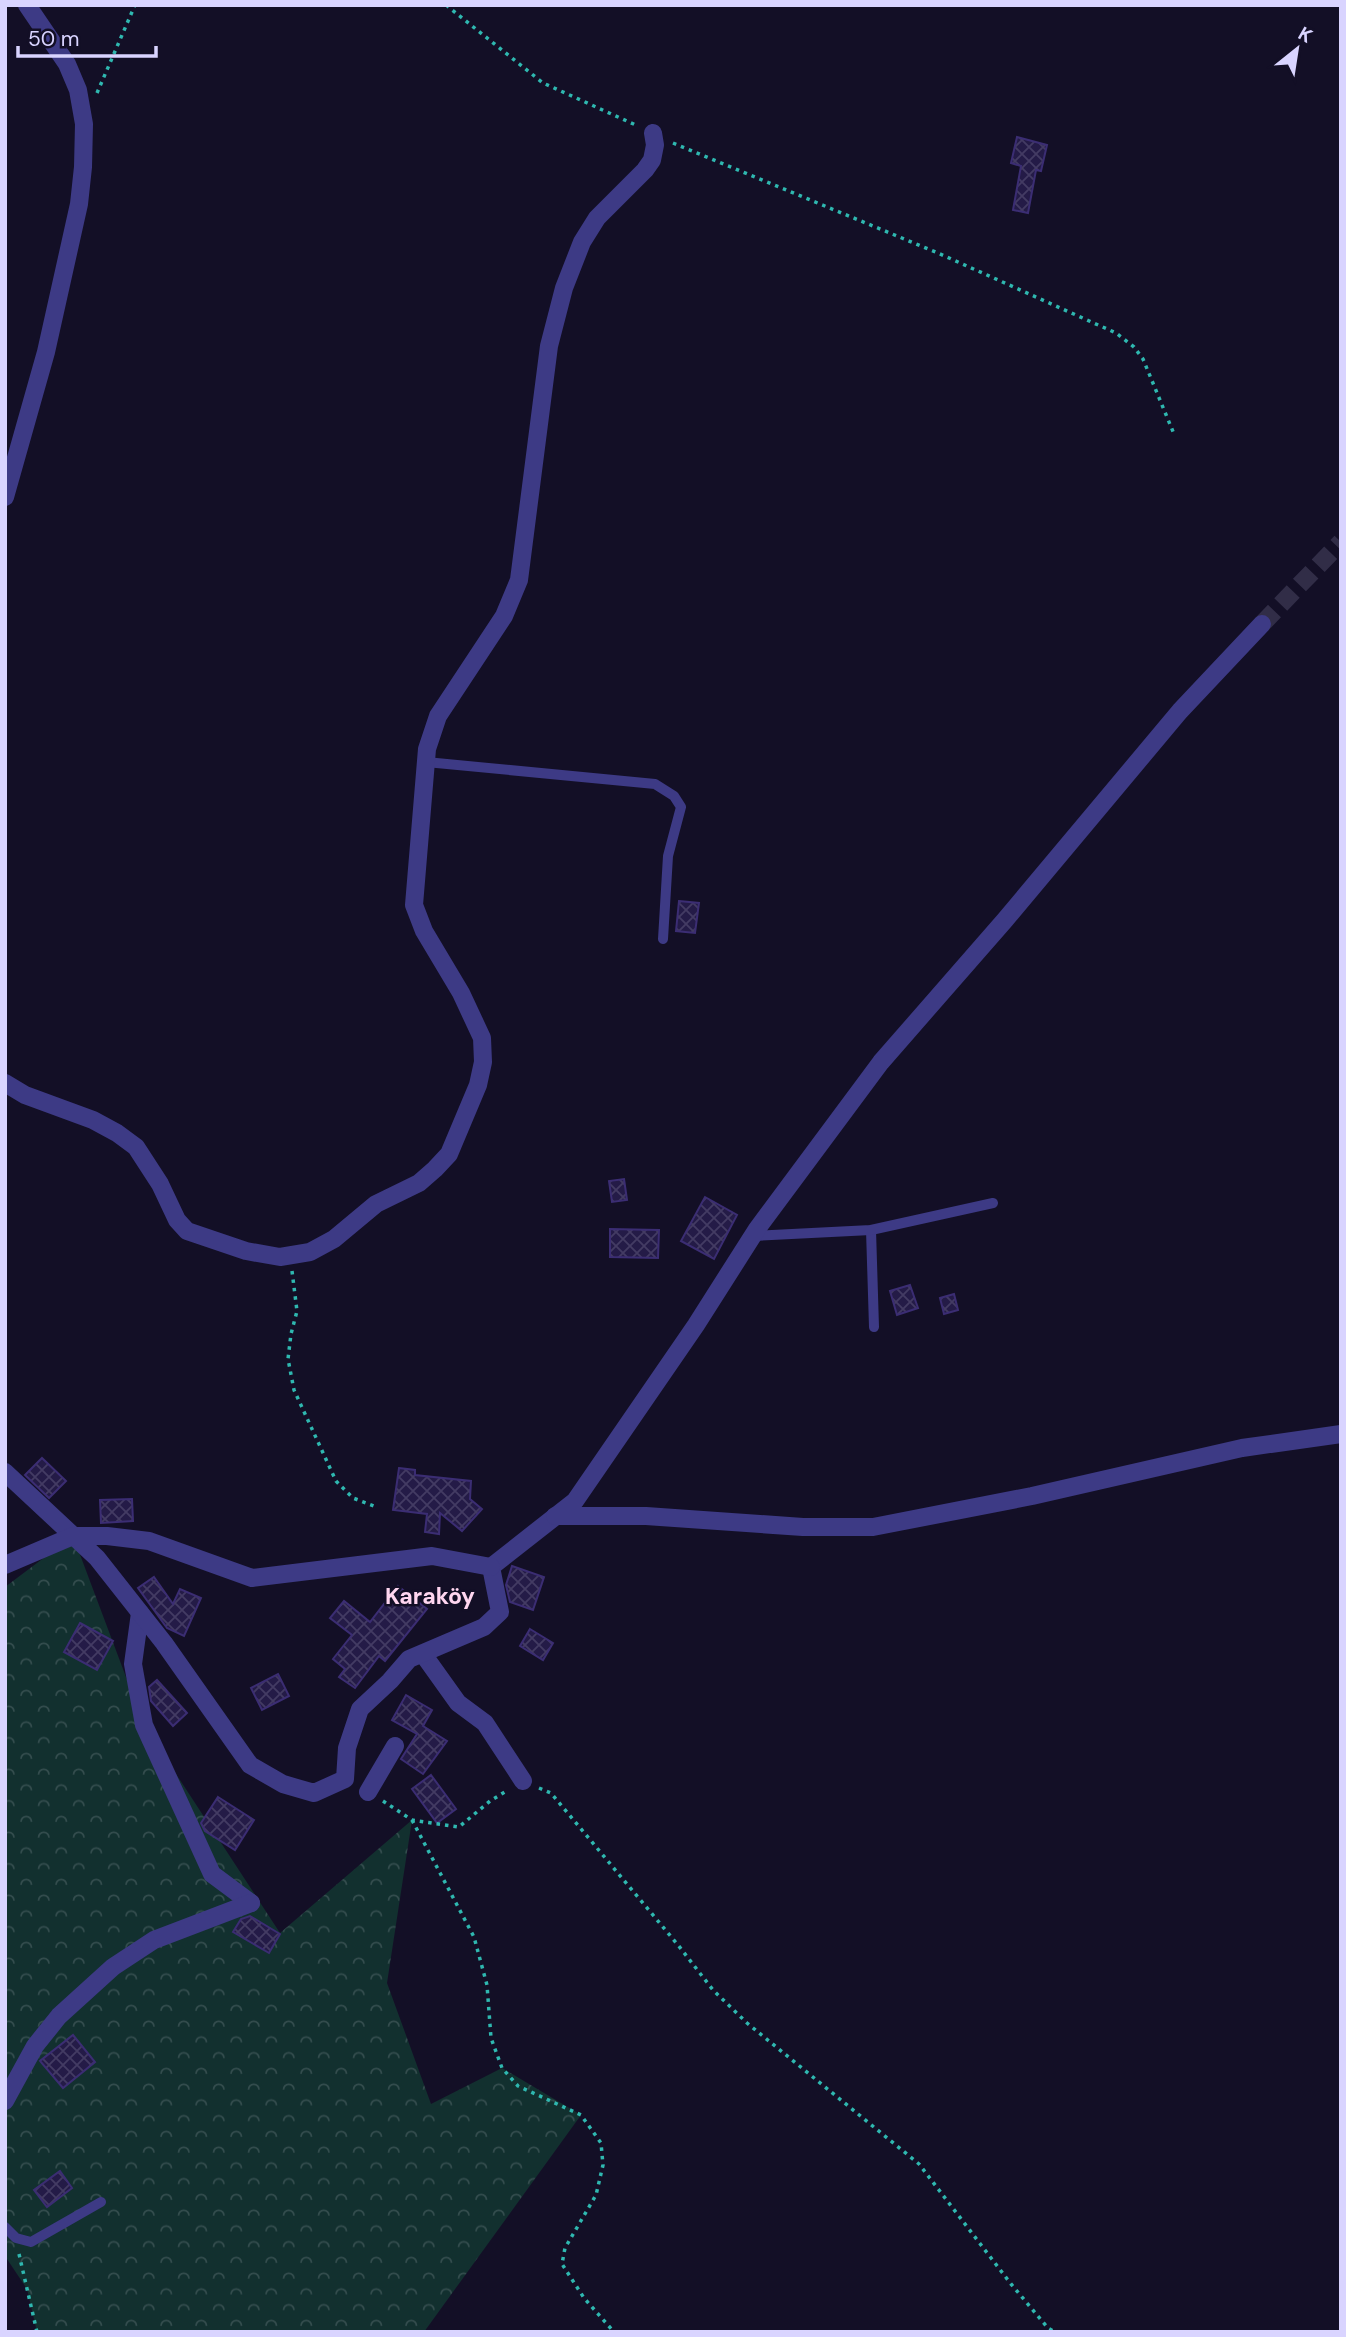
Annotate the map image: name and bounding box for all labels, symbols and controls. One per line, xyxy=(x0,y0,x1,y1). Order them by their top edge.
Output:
scale bar xyxy=(18,14,156,58)
north arrow xyxy=(1262,14,1332,84)
text: K xyxy=(1294,21,1317,49)
text: 50 m xyxy=(28,25,79,53)
district label: Karaköy xyxy=(385,1581,475,1611)

